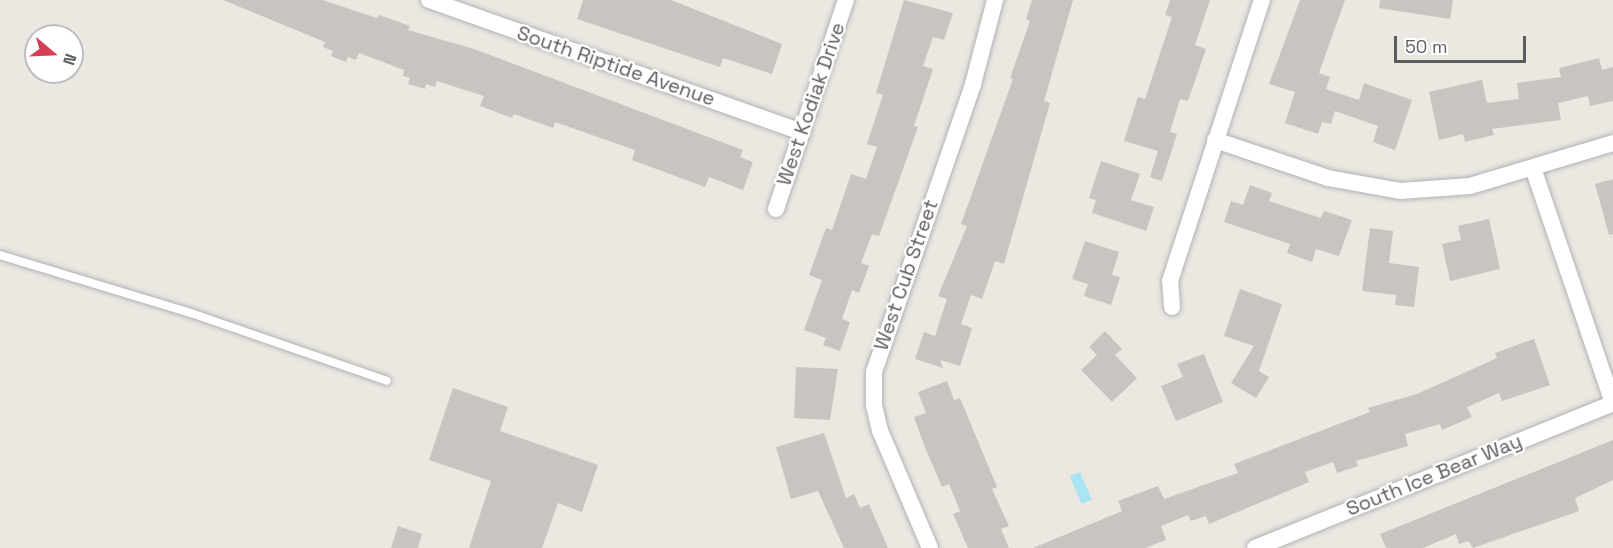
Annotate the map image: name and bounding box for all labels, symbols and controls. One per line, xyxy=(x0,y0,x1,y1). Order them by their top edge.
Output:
street label: West Kodiak Drive xyxy=(772,19,850,189)
street label: South Riptide Avenue xyxy=(514,21,718,111)
north arrow xyxy=(24,24,84,84)
scale bar xyxy=(1397,24,1529,62)
text: 50 m xyxy=(1405,35,1447,58)
text: N xyxy=(58,51,81,68)
street label: West Cub Street xyxy=(869,196,943,354)
street label: South Ice Bear Way xyxy=(1343,429,1525,521)

